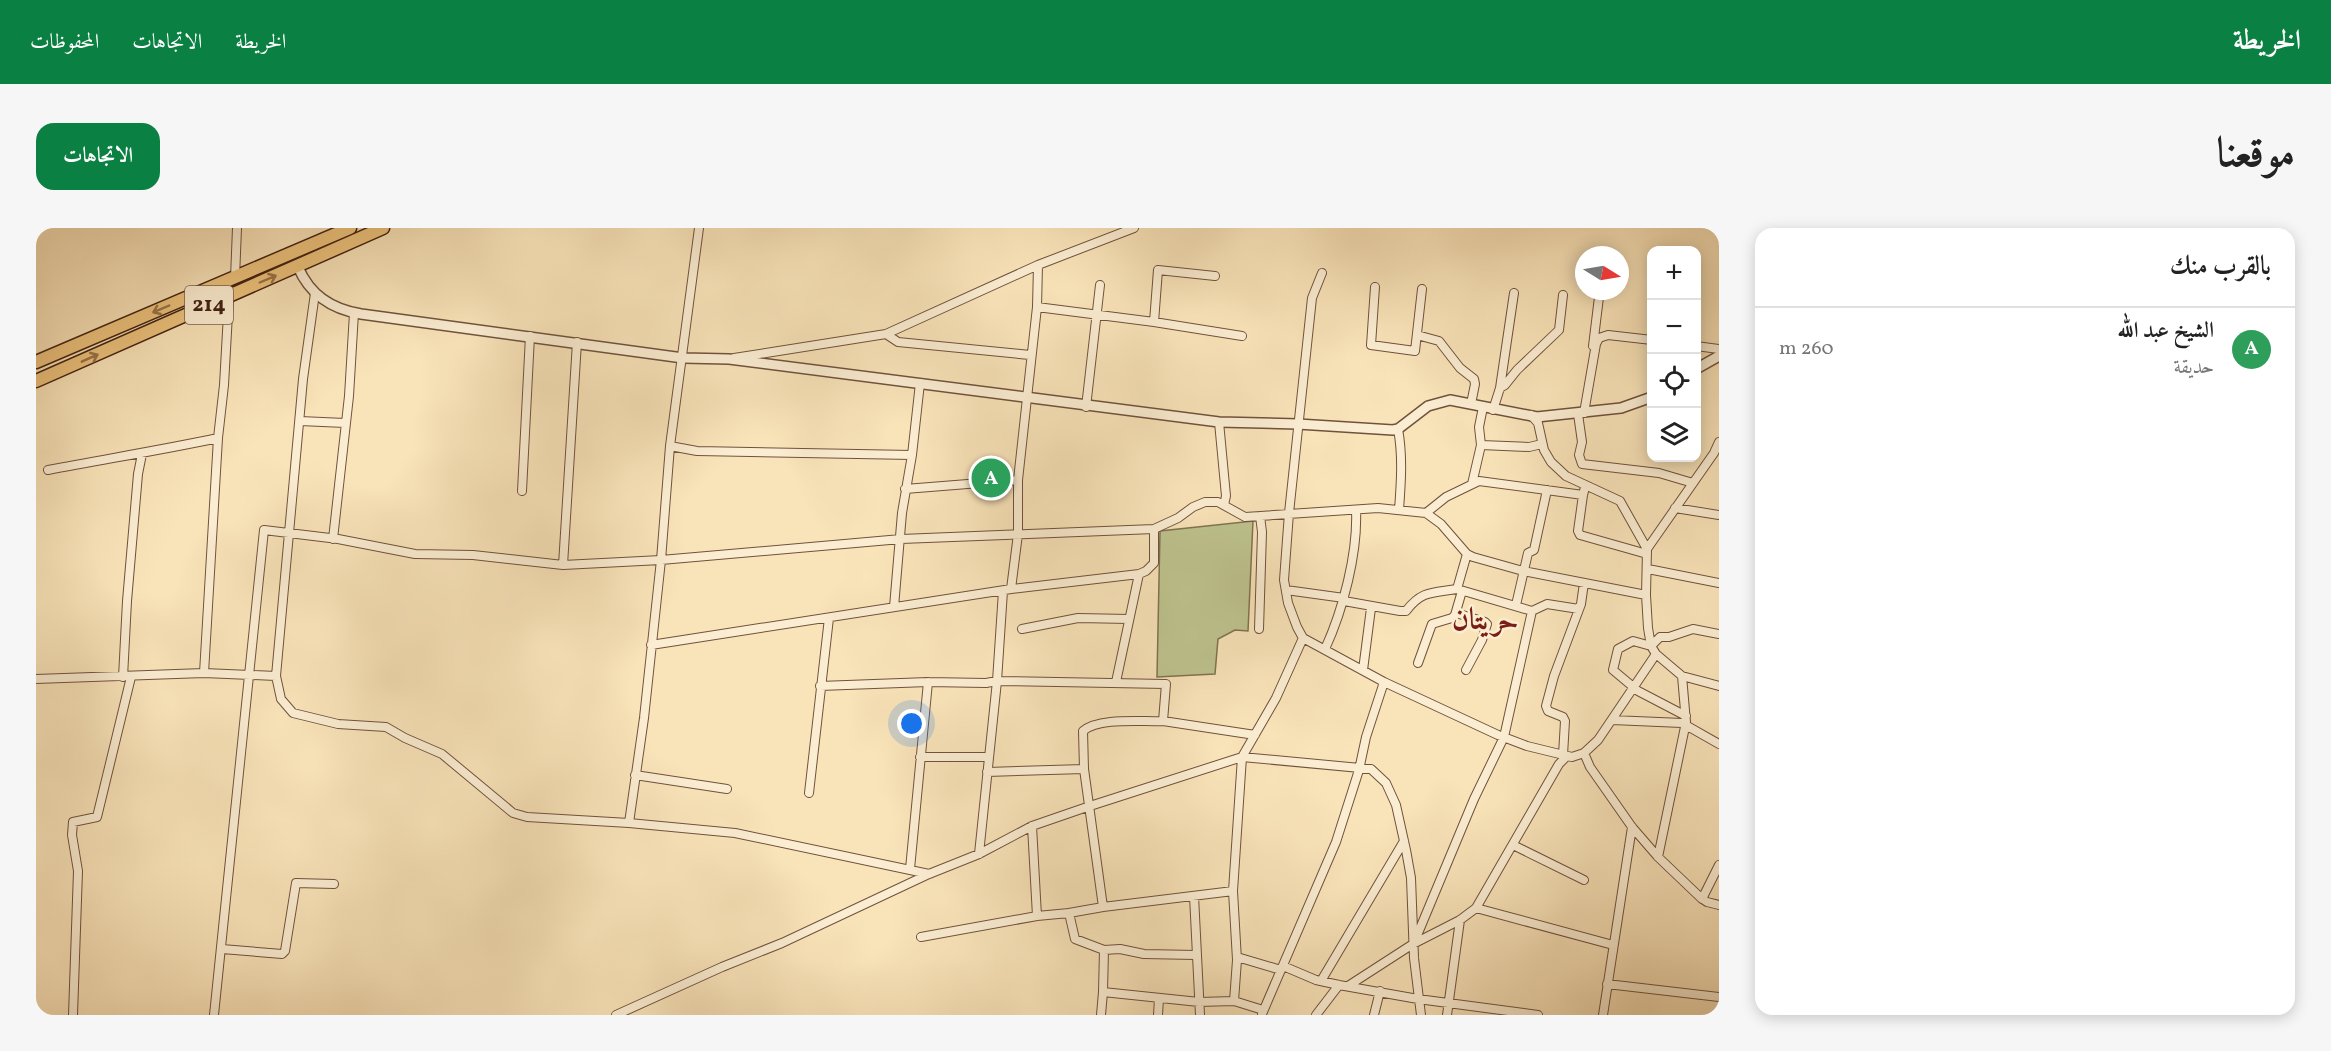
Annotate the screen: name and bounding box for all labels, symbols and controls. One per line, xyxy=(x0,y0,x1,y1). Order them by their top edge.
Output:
text: الخريطة xyxy=(2233,22,2301,61)
text: المحفوظات xyxy=(30,28,99,57)
text: الاتجاهات xyxy=(132,28,202,57)
text: الخريطة xyxy=(235,28,286,57)
button: الاتجاهات xyxy=(36,123,160,190)
text: موقعنا xyxy=(2217,126,2295,185)
north arrow xyxy=(1575,246,1629,300)
map controls xyxy=(1647,246,1701,462)
button: + xyxy=(1647,246,1701,300)
text: بالقرب منك xyxy=(2170,249,2271,285)
one-way arrow xyxy=(259,273,277,285)
road number: 214 xyxy=(185,286,233,324)
button: − xyxy=(1647,300,1701,354)
one-way arrow xyxy=(152,304,171,315)
text: الشيخ عبد الله xyxy=(2117,316,2214,347)
text: 260 m xyxy=(1779,335,1834,363)
text: A xyxy=(2244,335,2259,363)
one-way arrow xyxy=(80,351,98,363)
button: locate xyxy=(1647,354,1701,408)
text: حديقة xyxy=(2174,354,2214,382)
button: layers xyxy=(1647,408,1701,462)
pin: A xyxy=(972,456,1010,500)
district label: حريتان xyxy=(1452,600,1518,642)
your location xyxy=(897,709,926,738)

